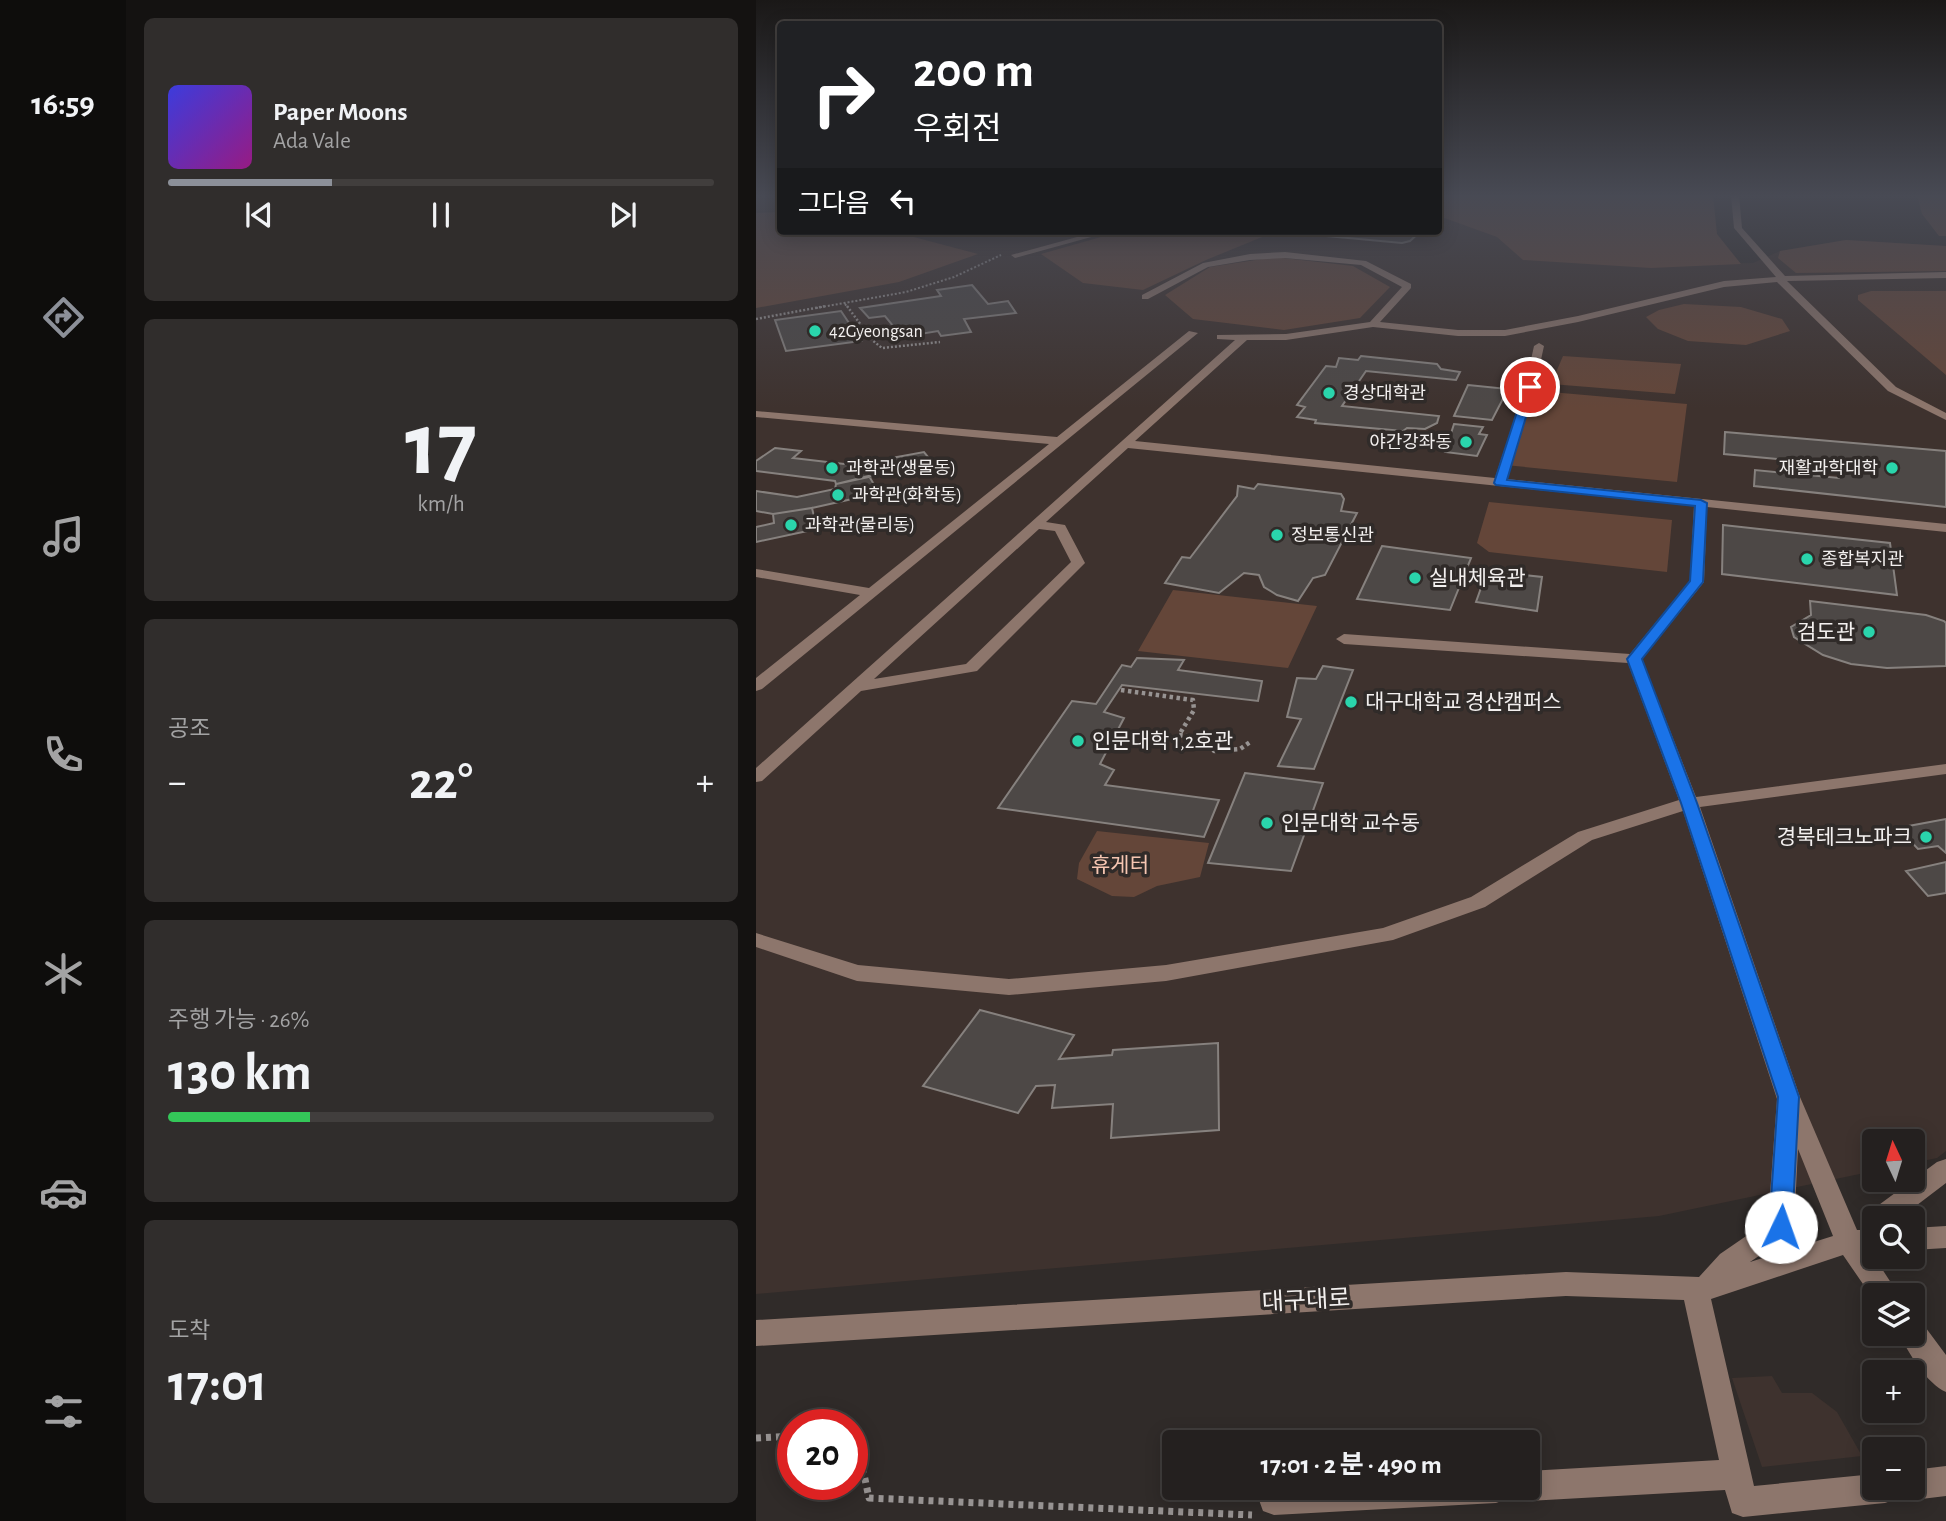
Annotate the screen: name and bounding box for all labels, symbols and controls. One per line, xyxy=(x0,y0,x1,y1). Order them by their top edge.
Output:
text: 200 m xyxy=(913,47,1034,96)
icon: right xyxy=(798,49,889,140)
text: 16:59 xyxy=(31,88,95,120)
text: Paper Moons xyxy=(273,99,408,125)
text: 우회전 xyxy=(913,113,1001,145)
text: Ada Vale xyxy=(273,130,351,153)
icon: left xyxy=(884,182,922,220)
text: 그다음 xyxy=(798,191,870,217)
icon: previous xyxy=(240,196,278,234)
icon: pause xyxy=(422,196,460,234)
icon: next xyxy=(604,196,642,234)
icon: directions xyxy=(39,293,88,342)
marker: 42Gyeongsan xyxy=(807,323,823,339)
place label: 42Gyeongsan xyxy=(829,323,923,341)
pin xyxy=(1500,357,1560,417)
icon: arrive xyxy=(1511,368,1549,406)
place label: 경상대학관 xyxy=(1343,383,1426,403)
marker: 경상대학관 xyxy=(1321,385,1337,401)
text: 17 xyxy=(405,400,477,491)
place label: 야간강좌동 xyxy=(1369,432,1452,452)
marker: 야간강좌동 xyxy=(1458,434,1474,450)
place label: 재활과학대학 xyxy=(1779,458,1878,478)
place label: 과학관(생물동) xyxy=(846,459,956,478)
marker: 과학관(생물동) xyxy=(824,460,840,476)
marker: 재활과학대학 xyxy=(1884,460,1900,476)
place label: 과학관(화학동) xyxy=(852,486,962,505)
marker: 과학관(화학동) xyxy=(830,487,846,503)
text: km/h xyxy=(417,493,465,516)
icon: music xyxy=(39,512,88,561)
place label: 과학관(물리동) xyxy=(805,515,915,535)
marker: 과학관(물리동) xyxy=(783,517,799,533)
place label: 정보통신관 xyxy=(1291,525,1374,545)
marker: 정보통신관 xyxy=(1269,527,1285,543)
place label: 종합복지관 xyxy=(1821,549,1904,569)
marker: 종합복지관 xyxy=(1799,551,1815,567)
place label: 실내체육관 xyxy=(1429,567,1526,589)
marker: 실내체육관 xyxy=(1407,570,1423,586)
place label: 검도관 xyxy=(1797,621,1855,643)
marker: 검도관 xyxy=(1861,624,1877,640)
place label: 대구대학교 경산캠퍼스 xyxy=(1365,691,1562,713)
marker: 대구대학교 경산캠퍼스 xyxy=(1343,694,1359,710)
text: 공조 xyxy=(168,718,210,741)
icon: phone xyxy=(39,730,88,779)
place label: 인문대학 1,2호관 xyxy=(1092,730,1233,752)
marker: 인문대학 1,2호관 xyxy=(1070,733,1086,749)
text: 22° xyxy=(409,756,473,808)
text: − xyxy=(168,764,186,802)
text: + xyxy=(696,764,714,802)
place label: 인문대학 교수동 xyxy=(1281,812,1420,834)
marker: 인문대학 교수동 xyxy=(1259,815,1275,831)
place label: 경북테크노파크 xyxy=(1777,826,1912,848)
marker: 경북테크노파크 xyxy=(1918,829,1934,845)
park label: 휴게터 xyxy=(1091,854,1149,876)
icon: climate xyxy=(39,949,88,998)
text: 주행 가능 · 26% xyxy=(168,1009,310,1032)
text: 130 km xyxy=(168,1047,312,1099)
north arrow xyxy=(1862,1129,1925,1192)
map controls xyxy=(1862,1129,1925,1500)
icon: car xyxy=(39,1168,88,1217)
position arrow xyxy=(1744,1190,1818,1264)
button: search xyxy=(1862,1206,1925,1269)
button: layers xyxy=(1862,1283,1925,1346)
street label: 대구대로 xyxy=(1261,1286,1351,1315)
text: 도착 xyxy=(168,1320,210,1343)
text: 17:01 xyxy=(168,1358,267,1410)
button: + xyxy=(1862,1360,1925,1423)
icon: filters xyxy=(39,1387,88,1436)
speed limit sign: 20 xyxy=(777,1409,868,1500)
button: − xyxy=(1862,1437,1925,1500)
text: 17:01 · 2 분 · 490 m xyxy=(1260,1452,1442,1478)

